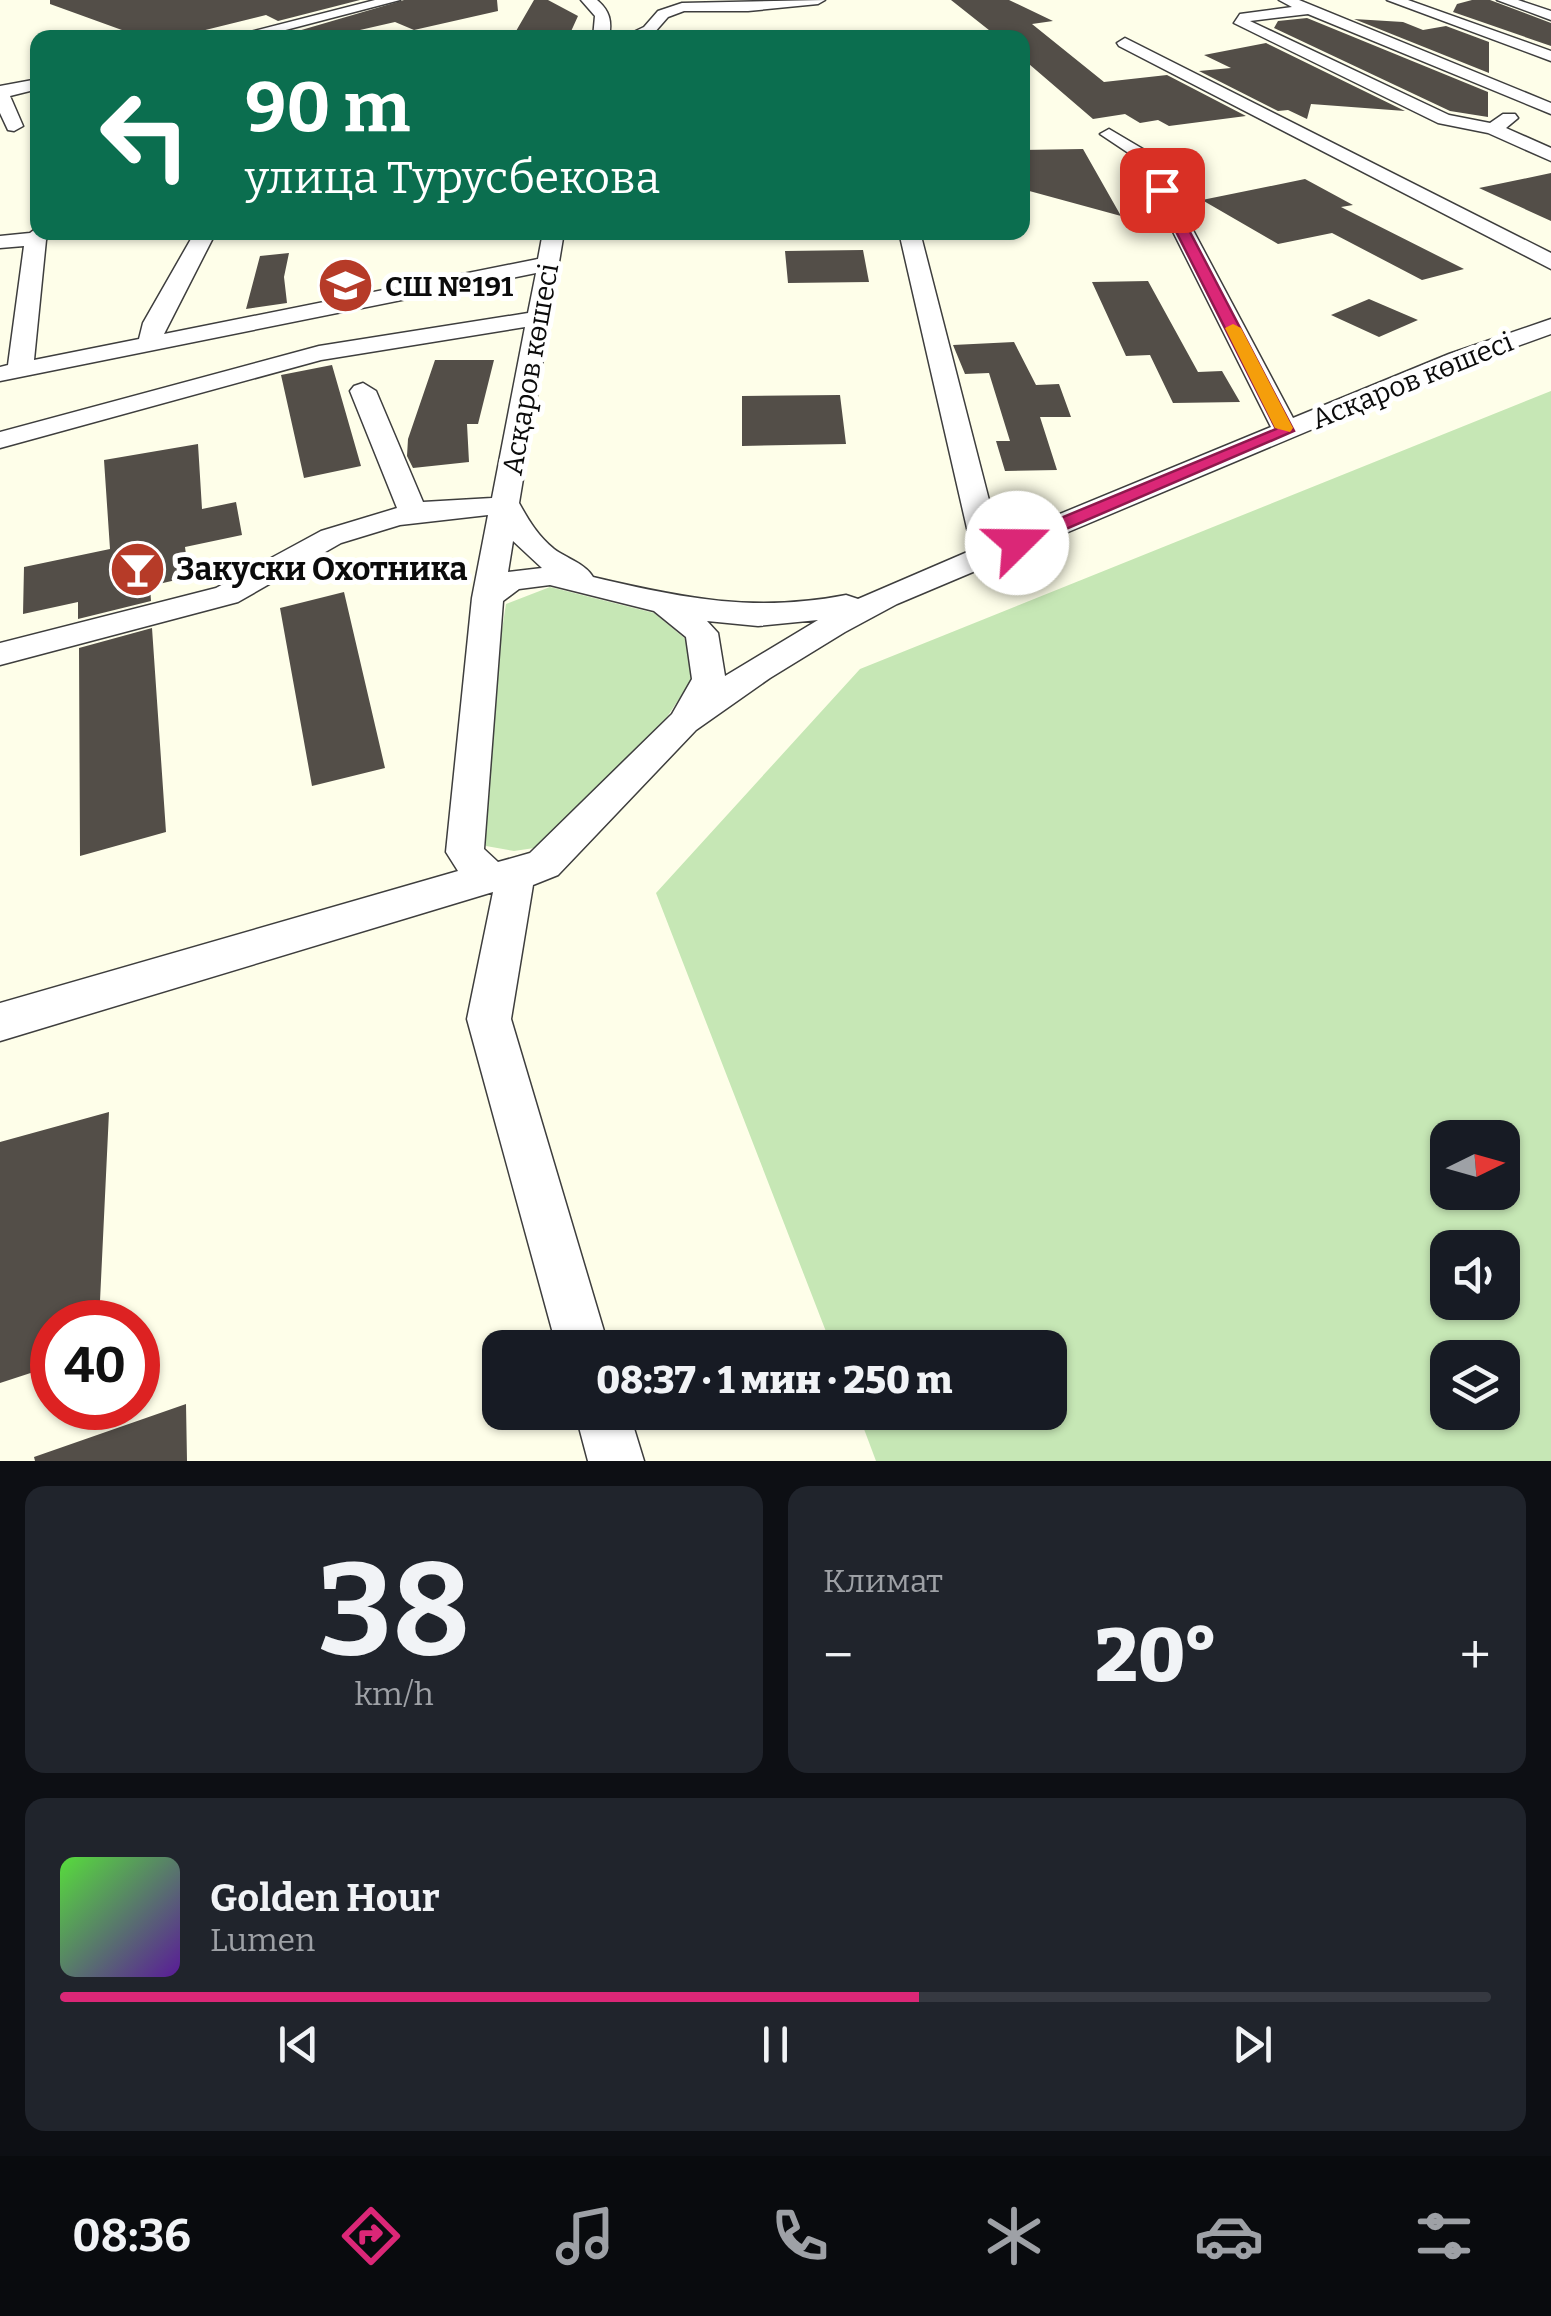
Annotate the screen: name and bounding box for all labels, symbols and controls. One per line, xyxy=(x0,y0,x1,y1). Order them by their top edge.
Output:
text: 90 m xyxy=(245,66,410,150)
icon: left xyxy=(80,70,210,200)
pin xyxy=(1120,148,1205,233)
text: улица Турусбекова xyxy=(245,151,660,205)
icon: arrive xyxy=(1135,163,1190,218)
school or university icon: СШ №191 xyxy=(316,256,376,316)
street label: Асқаров көшесі xyxy=(496,261,565,478)
place label: СШ №191 xyxy=(385,270,513,303)
street label: Асқаров көшесі xyxy=(1307,325,1518,436)
position arrow xyxy=(965,491,1069,595)
bar icon: Закуски Охотника xyxy=(107,539,167,599)
place label: Закуски Охотника xyxy=(176,550,467,588)
north arrow xyxy=(1430,1120,1520,1210)
map controls xyxy=(1430,1120,1520,1430)
button: sound xyxy=(1430,1230,1520,1320)
speed limit sign: 40 xyxy=(30,1300,160,1430)
button: layers xyxy=(1430,1340,1520,1430)
text: 08:37 · 1 мин · 250 m xyxy=(596,1357,953,1403)
text: 38 xyxy=(317,1532,471,1688)
text: Климат xyxy=(823,1562,943,1600)
text: 20° xyxy=(1095,1611,1218,1701)
text: − xyxy=(823,1623,853,1689)
text: + xyxy=(1460,1623,1491,1689)
text: km/h xyxy=(354,1675,434,1713)
text: Golden Hour xyxy=(210,1875,440,1921)
text: Lumen xyxy=(210,1921,315,1959)
icon: previous xyxy=(271,2017,326,2072)
icon: pause xyxy=(748,2017,803,2072)
icon: next xyxy=(1225,2017,1280,2072)
icon: directions xyxy=(336,2201,406,2271)
icon: music xyxy=(550,2201,620,2271)
icon: phone xyxy=(765,2201,835,2271)
icon: climate xyxy=(979,2201,1049,2271)
icon: car xyxy=(1194,2201,1264,2271)
icon: filters xyxy=(1409,2201,1479,2271)
text: 08:36 xyxy=(72,2209,191,2263)

